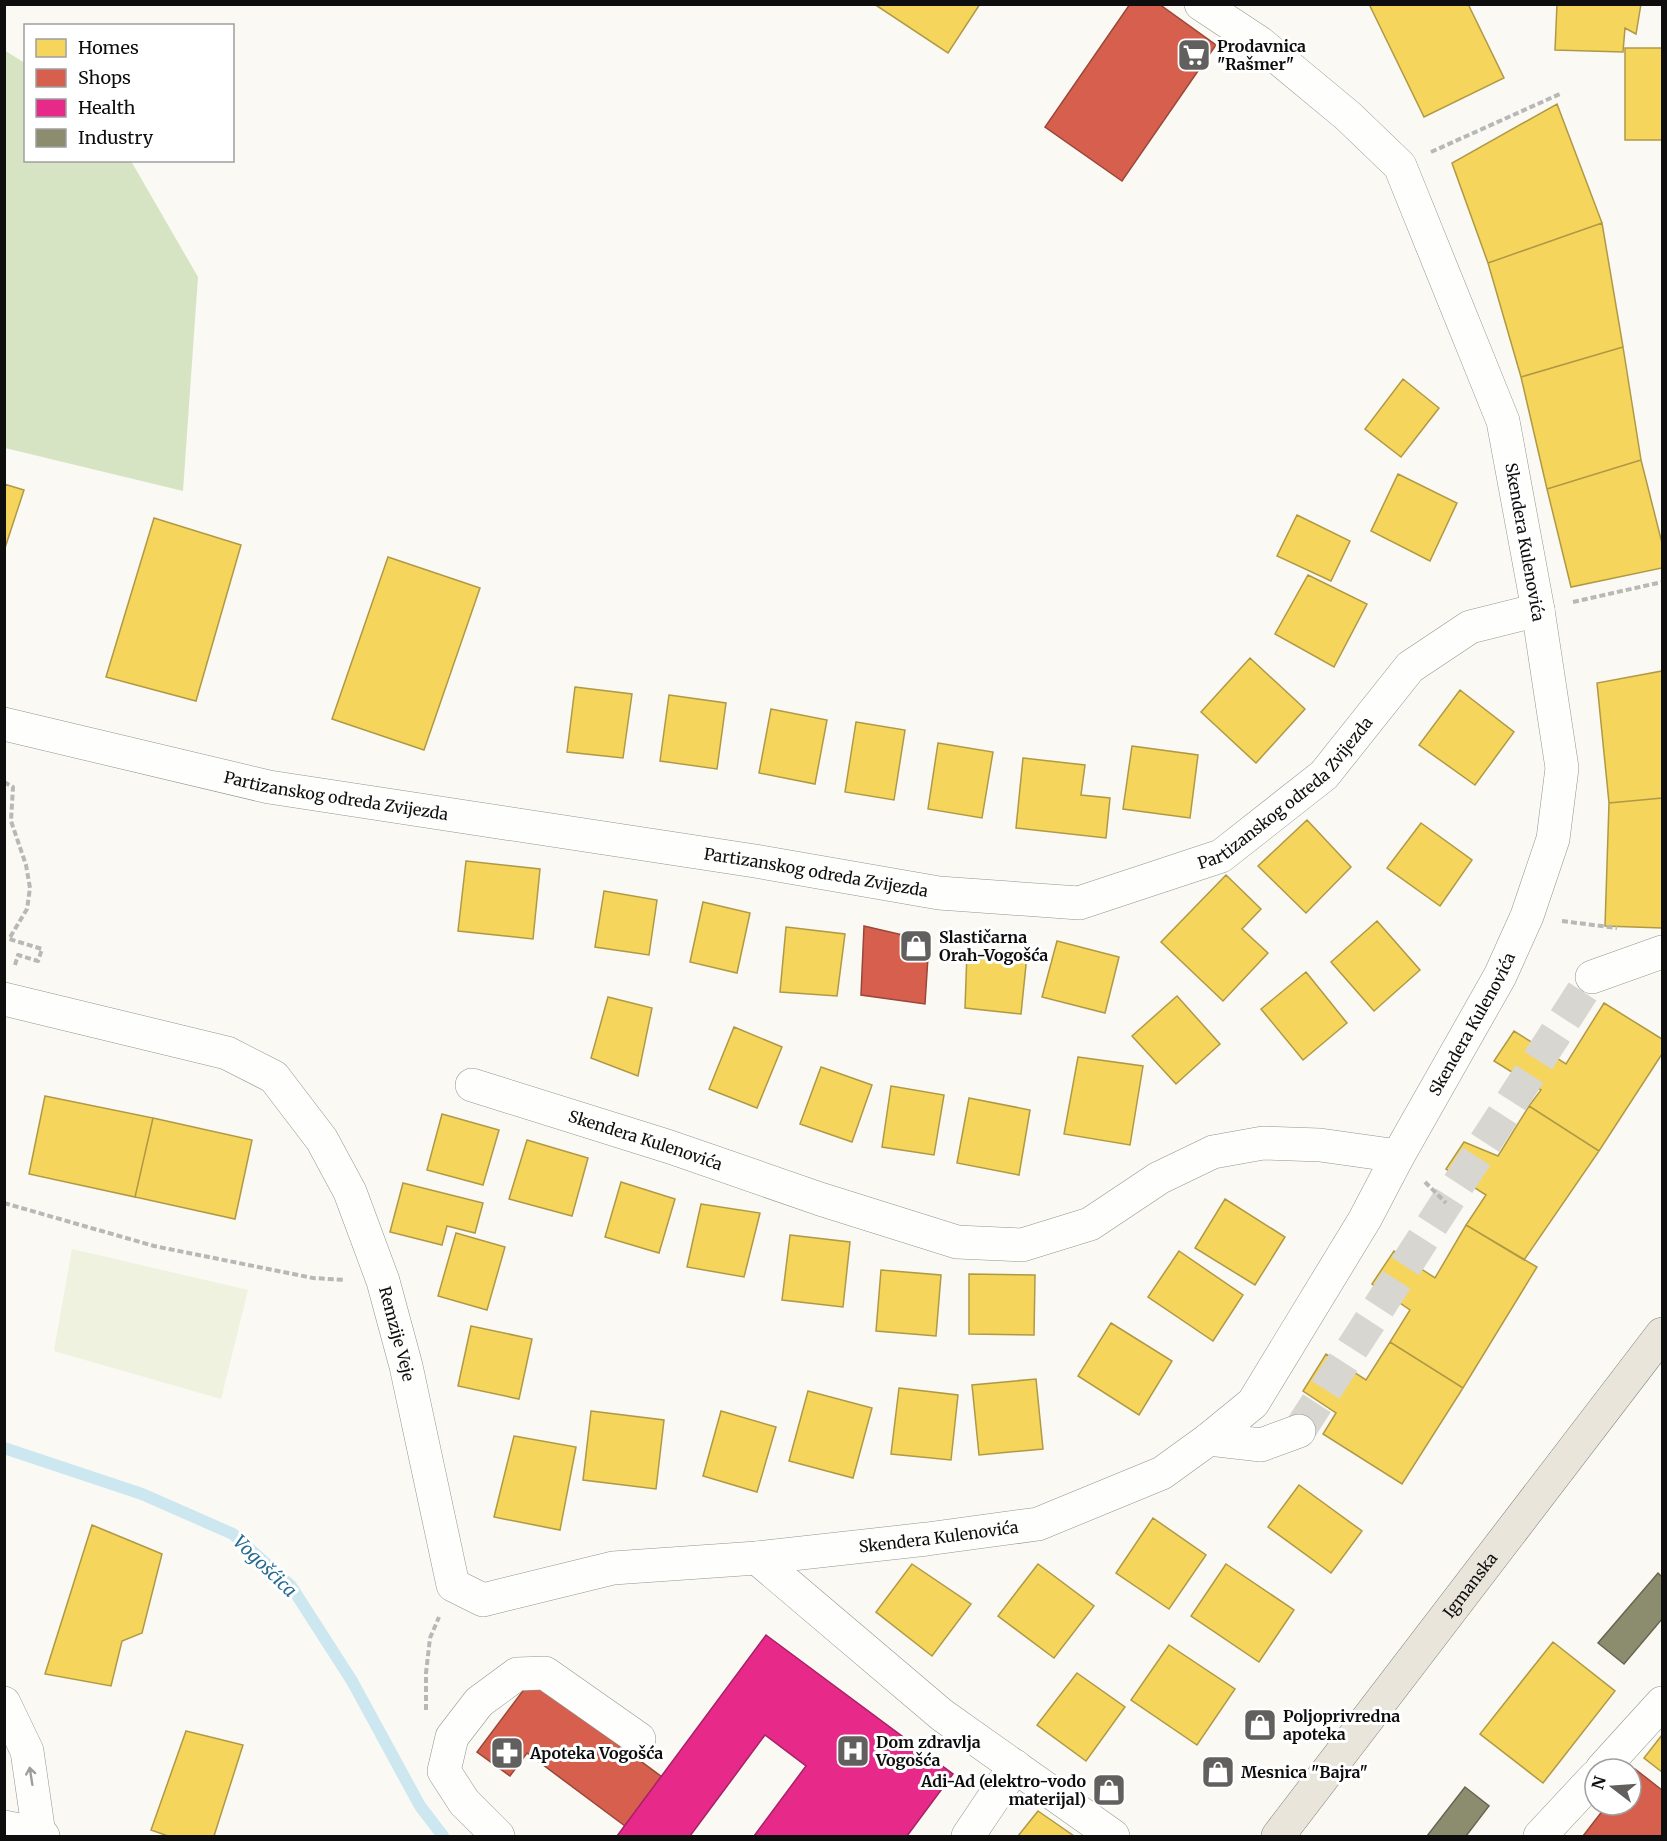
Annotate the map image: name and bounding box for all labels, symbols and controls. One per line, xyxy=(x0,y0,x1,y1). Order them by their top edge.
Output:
legend xyxy=(24,24,234,162)
text: Homes xyxy=(78,36,139,59)
place label: Prodavnica "Rašmer" xyxy=(1217,36,1306,74)
supermarket icon: Prodavnica "Rašmer" xyxy=(1176,37,1212,73)
text: Shops xyxy=(78,66,131,89)
text: Health xyxy=(78,96,136,119)
text: Industry xyxy=(78,126,154,149)
street label: Skendera Kulenovića xyxy=(1501,461,1549,623)
street label: Partizanskog odreda Zvijezda xyxy=(1195,712,1377,873)
street label: Partizanskog odreda Zvijezda xyxy=(222,767,450,824)
street label: Partizanskog odreda Zvijezda xyxy=(703,843,930,901)
place label: Slastičarna Orah-Vogošća xyxy=(939,927,1048,965)
shop icon: Slastičarna Orah-Vogošća xyxy=(898,928,934,964)
street label: Skendera Kulenovića xyxy=(1424,949,1519,1099)
street label: Skendera Kulenovića xyxy=(566,1106,726,1175)
street label: Remzije Veje xyxy=(375,1284,419,1383)
street label: Skendera Kulenovića xyxy=(858,1517,1020,1557)
water label: Vogošćica xyxy=(228,1530,302,1602)
street label: Igmanska xyxy=(1439,1548,1502,1622)
place label: Poljoprivredna apoteka xyxy=(1283,1706,1400,1744)
shop icon: Poljoprivredna apoteka xyxy=(1242,1707,1278,1743)
place label: Dom zdravlja Vogošća xyxy=(875,1732,981,1770)
hospital icon: Dom zdravlja Vogošća xyxy=(835,1733,871,1769)
pharmacy icon: Apoteka Vogošća xyxy=(489,1735,525,1771)
place label: Apoteka Vogošća xyxy=(529,1743,663,1763)
shop icon: Mesnica "Bajra" xyxy=(1200,1754,1236,1790)
north arrow xyxy=(1583,1757,1643,1817)
place label: Mesnica "Bajra" xyxy=(1241,1762,1368,1782)
one-way arrow xyxy=(25,1767,36,1787)
place label: Adi-Ad (elektro-vodo materijal) xyxy=(920,1771,1086,1809)
shop icon: Adi-Ad (elektro-vodo materijal) xyxy=(1091,1772,1127,1808)
text: N xyxy=(1587,1773,1610,1792)

